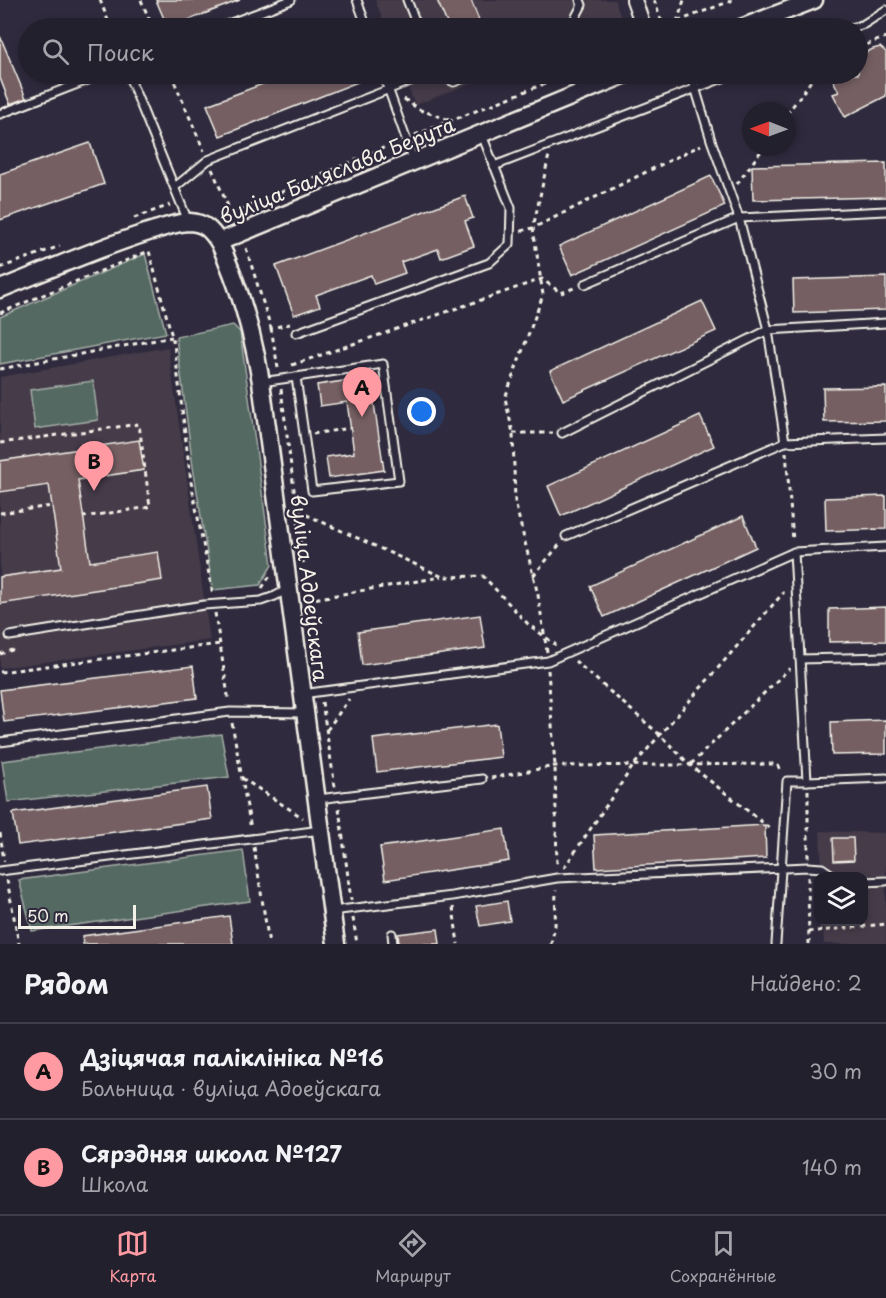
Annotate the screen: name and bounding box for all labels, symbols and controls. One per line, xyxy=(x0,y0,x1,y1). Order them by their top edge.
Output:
search box xyxy=(18,18,868,84)
icon: search xyxy=(39,35,72,68)
text: Поиск xyxy=(87,35,154,68)
north arrow xyxy=(742,102,796,156)
street label: вуліца Баляслава Берута xyxy=(215,109,460,231)
pin: A xyxy=(342,368,382,417)
your location xyxy=(407,397,436,426)
pin: B xyxy=(74,442,113,491)
street label: вуліца Адоеўскага xyxy=(284,493,336,684)
map controls xyxy=(814,872,868,926)
button: layers xyxy=(814,872,868,926)
scale bar xyxy=(18,902,136,930)
text: 50 m xyxy=(27,903,68,927)
text: Рядом xyxy=(24,964,109,1003)
text: Найдено: 2 xyxy=(750,968,862,998)
text: Дзіцячая паліклініка №16 xyxy=(81,1040,384,1073)
text: A xyxy=(36,1056,51,1086)
text: 30 m xyxy=(809,1056,862,1086)
text: Больница · вуліца Адоеўскага xyxy=(81,1073,381,1103)
text: Сярэдняя школа №127 xyxy=(81,1136,342,1169)
text: B xyxy=(37,1152,50,1182)
text: 140 m xyxy=(802,1152,862,1182)
text: Школа xyxy=(81,1169,148,1199)
tab: Карта xyxy=(109,1227,156,1287)
tab: Маршрут xyxy=(375,1227,451,1287)
tab: Сохранённые xyxy=(670,1227,777,1287)

